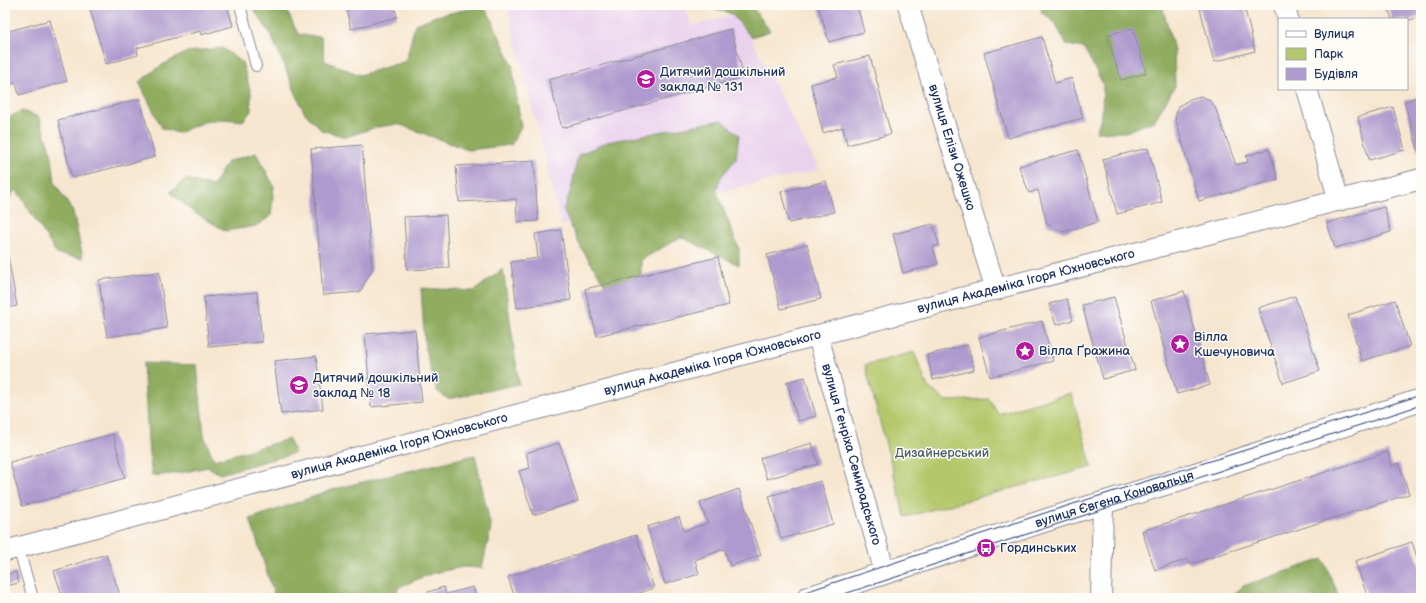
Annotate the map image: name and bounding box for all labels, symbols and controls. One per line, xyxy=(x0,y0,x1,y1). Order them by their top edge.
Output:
legend xyxy=(1278,18,1408,90)
text: Вулиця xyxy=(1314,27,1355,42)
text: Парк xyxy=(1314,47,1344,62)
place label: Дитячий дошкільний заклад № 131 xyxy=(660,64,785,95)
text: Будівля xyxy=(1314,67,1358,82)
school or university icon: Дитячий дошкільний заклад № 131 xyxy=(635,68,657,90)
street label: вулиця Елізи Ожешко xyxy=(925,82,979,213)
street label: вулиця Академіка Ігоря Юхновського xyxy=(916,245,1136,317)
street label: вулиця Академіка Ігоря Юхновського xyxy=(602,326,823,399)
place label: Вілла Кшечуновича xyxy=(1194,329,1275,360)
place icon: Вілла Кшечуновича xyxy=(1169,333,1191,355)
place icon: Вілла Ґражина xyxy=(1014,340,1036,362)
place label: Вілла Ґражина xyxy=(1039,343,1131,359)
street label: вулиця Генріха Семирадського xyxy=(818,362,885,547)
place label: Дитячий дошкільний заклад № 18 xyxy=(313,370,438,401)
school or university icon: Дитячий дошкільний заклад № 18 xyxy=(288,374,310,396)
street label: вулиця Академіка Ігоря Юхновського xyxy=(289,409,510,483)
park label: Дизайнерський xyxy=(895,445,989,461)
street label: вулиця Євгена Коновальця xyxy=(1033,467,1196,531)
bus stop icon: Гординських xyxy=(975,537,997,559)
place label: Гординських xyxy=(1000,540,1076,556)

